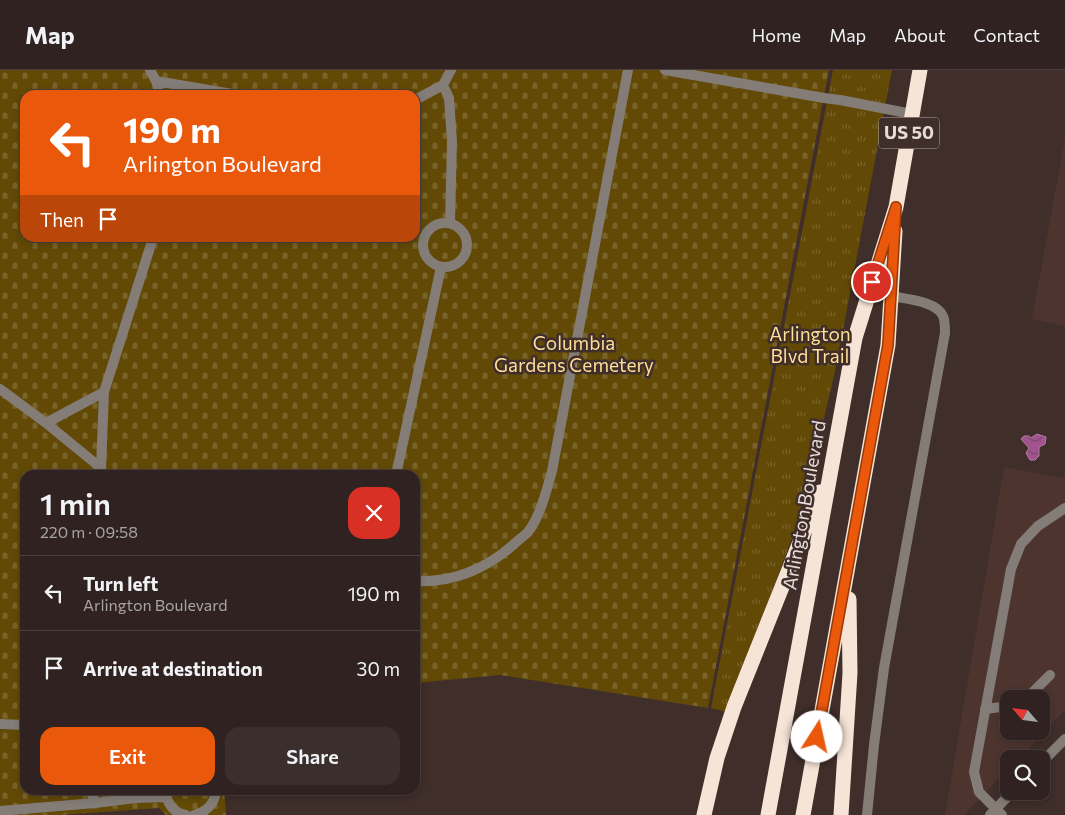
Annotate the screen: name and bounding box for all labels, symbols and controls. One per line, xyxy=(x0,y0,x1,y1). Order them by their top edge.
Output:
text: Map xyxy=(25,20,75,49)
text: Home xyxy=(752,24,801,46)
text: Map xyxy=(829,24,866,46)
text: About xyxy=(894,24,946,46)
text: Contact xyxy=(974,24,1040,46)
text: 190 m xyxy=(123,107,221,150)
icon: left xyxy=(40,110,105,175)
road number: US 50 xyxy=(879,118,939,148)
text: Arlington Boulevard xyxy=(123,150,322,177)
icon: arrive xyxy=(94,205,122,233)
text: Then xyxy=(40,208,84,231)
pin xyxy=(851,261,893,303)
icon: arrive xyxy=(858,268,886,296)
park label: Arlington Blvd Trail xyxy=(769,322,851,367)
park label: Columbia Gardens Cemetery xyxy=(494,331,654,376)
street label: Arlington Boulevard xyxy=(777,418,830,591)
text: 1 min xyxy=(40,484,111,521)
button: close xyxy=(348,487,400,539)
text: 220 m · 09:58 xyxy=(40,522,138,541)
text: Turn left xyxy=(83,572,158,595)
icon: left xyxy=(40,579,68,607)
text: 190 m xyxy=(348,582,400,605)
text: Arlington Boulevard xyxy=(83,595,228,614)
icon: arrive xyxy=(40,654,68,682)
text: Arrive at destination xyxy=(83,657,263,680)
text: 30 m xyxy=(357,657,400,680)
north arrow xyxy=(1000,690,1050,740)
map controls xyxy=(1000,690,1050,800)
position arrow xyxy=(790,710,842,762)
button: Exit xyxy=(40,727,215,785)
button: Share xyxy=(225,727,400,785)
button: search xyxy=(1000,750,1050,800)

